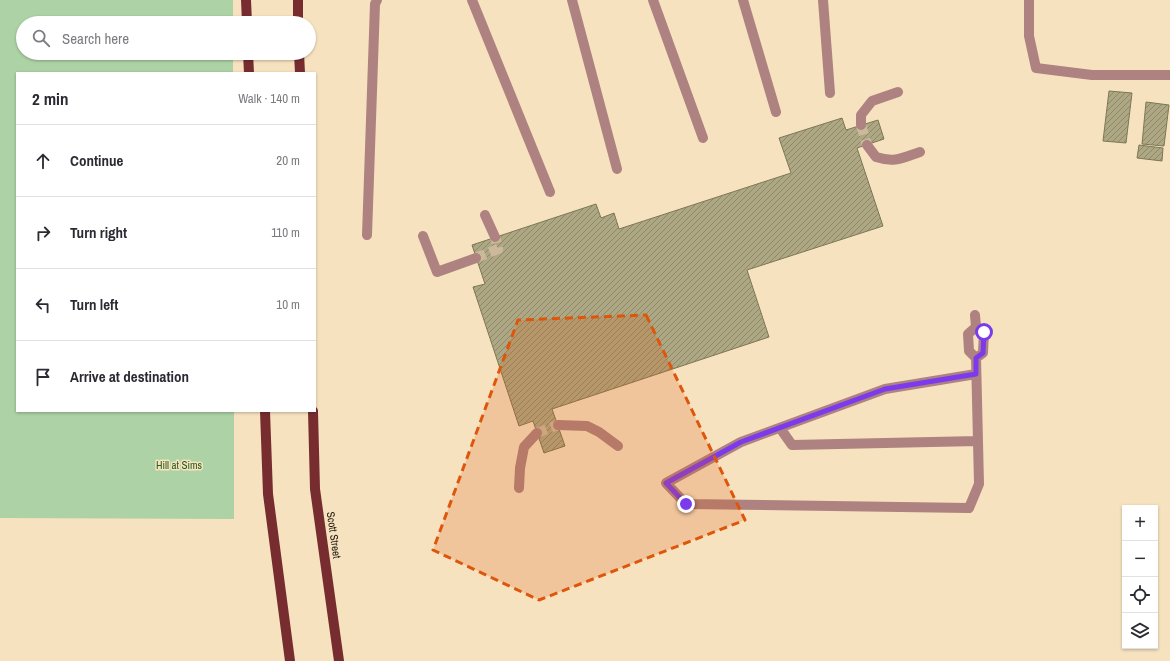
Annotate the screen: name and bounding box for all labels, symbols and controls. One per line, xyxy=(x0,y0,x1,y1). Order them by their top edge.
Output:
search box xyxy=(16,16,316,60)
icon: search xyxy=(30,27,52,49)
text: Search here xyxy=(62,28,129,49)
text: 2 min xyxy=(32,87,68,110)
text: Walk · 140 m xyxy=(238,90,300,107)
icon: ahead xyxy=(32,150,54,172)
text: Continue xyxy=(70,150,123,171)
text: 20 m xyxy=(276,152,300,169)
icon: right xyxy=(32,222,54,244)
text: Turn right xyxy=(70,222,127,243)
text: 110 m xyxy=(271,224,300,241)
icon: left xyxy=(32,294,54,316)
text: Turn left xyxy=(70,294,118,315)
text: 10 m xyxy=(276,296,300,313)
route start xyxy=(975,323,993,341)
icon: arrive xyxy=(32,366,54,388)
text: Arrive at destination xyxy=(70,366,189,387)
park label: Hill at Sims xyxy=(156,458,203,472)
route end xyxy=(677,495,695,513)
map controls xyxy=(1122,505,1158,649)
button: + xyxy=(1122,505,1158,541)
street label: Scott Street xyxy=(324,511,344,560)
button: − xyxy=(1122,541,1158,577)
button: locate xyxy=(1122,577,1158,613)
button: layers xyxy=(1122,613,1158,649)

